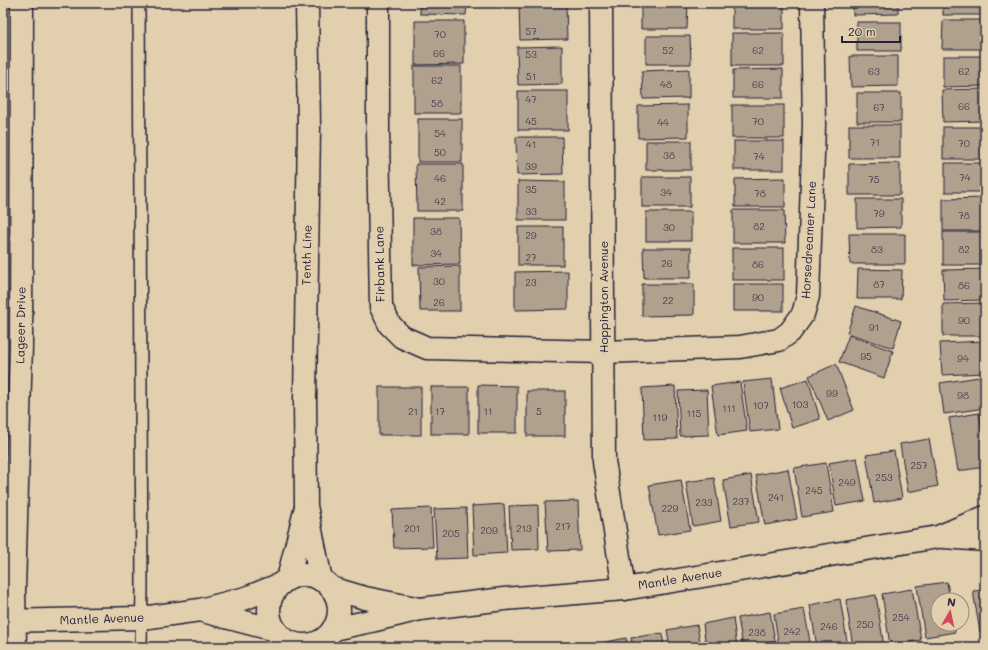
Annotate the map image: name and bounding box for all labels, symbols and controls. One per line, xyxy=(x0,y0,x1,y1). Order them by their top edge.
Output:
scale bar xyxy=(842,18,900,44)
text: 20 m xyxy=(848,23,876,39)
house number: 57 xyxy=(525,24,537,38)
house number: 70 xyxy=(434,27,446,41)
house number: 52 xyxy=(662,43,674,57)
house number: 62 xyxy=(752,43,764,57)
house number: 66 xyxy=(433,46,445,60)
house number: 53 xyxy=(525,47,537,61)
house number: 63 xyxy=(868,64,880,78)
house number: 62 xyxy=(958,64,970,78)
house number: 51 xyxy=(526,69,536,83)
house number: 62 xyxy=(431,73,443,87)
house number: 48 xyxy=(660,77,672,91)
house number: 66 xyxy=(752,77,764,91)
house number: 47 xyxy=(525,92,537,106)
house number: 58 xyxy=(431,96,443,110)
house number: 66 xyxy=(958,99,970,113)
house number: 67 xyxy=(873,100,885,114)
house number: 45 xyxy=(525,114,537,128)
house number: 70 xyxy=(752,114,764,128)
house number: 44 xyxy=(657,115,669,129)
house number: 54 xyxy=(434,126,446,140)
house number: 71 xyxy=(870,135,880,149)
house number: 70 xyxy=(958,136,970,150)
house number: 41 xyxy=(526,137,536,151)
house number: 50 xyxy=(434,145,446,159)
house number: 38 xyxy=(663,148,675,162)
house number: 74 xyxy=(753,149,765,163)
house number: 39 xyxy=(525,159,537,173)
house number: 74 xyxy=(959,170,971,184)
house number: 46 xyxy=(434,171,446,185)
house number: 75 xyxy=(868,172,880,186)
street label: Horsedreamer Lane xyxy=(797,181,819,299)
house number: 35 xyxy=(525,182,537,196)
house number: 34 xyxy=(660,185,672,199)
house number: 78 xyxy=(754,186,766,200)
house number: 42 xyxy=(434,194,446,208)
house number: 33 xyxy=(525,204,537,218)
house number: 79 xyxy=(873,206,885,220)
house number: 78 xyxy=(958,208,970,222)
house number: 82 xyxy=(753,219,765,233)
house number: 30 xyxy=(663,220,675,234)
street label: Tenth Line xyxy=(297,224,315,285)
house number: 38 xyxy=(430,224,442,238)
street label: Firbank Lane xyxy=(370,226,388,302)
house number: 29 xyxy=(525,228,537,242)
street label: Hoppington Avenue xyxy=(595,241,611,353)
house number: 83 xyxy=(871,242,883,256)
house number: 82 xyxy=(958,242,970,256)
house number: 34 xyxy=(430,246,442,260)
house number: 27 xyxy=(525,250,537,264)
house number: 26 xyxy=(661,256,673,270)
house number: 86 xyxy=(752,257,764,271)
house number: 30 xyxy=(433,274,445,288)
house number: 23 xyxy=(525,275,537,289)
house number: 87 xyxy=(873,277,885,291)
house number: 86 xyxy=(958,278,970,292)
street label: Lageer Drive xyxy=(11,286,29,364)
house number: 90 xyxy=(752,290,764,304)
house number: 22 xyxy=(662,293,674,307)
house number: 26 xyxy=(433,295,445,309)
house number: 90 xyxy=(958,313,970,327)
house number: 91 xyxy=(869,320,879,334)
house number: 95 xyxy=(860,349,872,363)
house number: 94 xyxy=(957,351,969,365)
house number: 99 xyxy=(826,386,838,400)
house number: 98 xyxy=(957,388,969,402)
house number: 103 xyxy=(792,397,808,411)
house number: 107 xyxy=(753,398,770,412)
house number: 111 xyxy=(722,401,736,415)
house number: 21 xyxy=(408,404,418,418)
house number: 17 xyxy=(435,404,445,418)
house number: 11 xyxy=(484,404,492,418)
house number: 5 xyxy=(536,404,542,418)
house number: 115 xyxy=(687,406,702,420)
house number: 119 xyxy=(653,410,668,424)
house number: 257 xyxy=(911,458,928,472)
house number: 253 xyxy=(875,470,893,484)
house number: 249 xyxy=(838,475,856,489)
house number: 245 xyxy=(805,483,823,497)
house number: 241 xyxy=(768,490,784,504)
house number: 237 xyxy=(733,494,750,508)
house number: 233 xyxy=(695,495,713,509)
house number: 229 xyxy=(661,501,679,515)
house number: 217 xyxy=(555,519,571,533)
house number: 201 xyxy=(404,521,420,535)
house number: 213 xyxy=(516,521,532,535)
house number: 209 xyxy=(480,523,498,537)
house number: 205 xyxy=(442,526,460,540)
street label: Mantle Avenue xyxy=(637,563,723,593)
north arrow xyxy=(930,592,970,632)
text: N xyxy=(946,594,957,610)
street label: Mantle Avenue xyxy=(59,609,145,627)
house number: 254 xyxy=(892,610,910,624)
house number: 250 xyxy=(856,617,874,631)
house number: 246 xyxy=(820,619,838,633)
house number: 242 xyxy=(783,624,801,638)
house number: 238 xyxy=(748,625,766,639)

